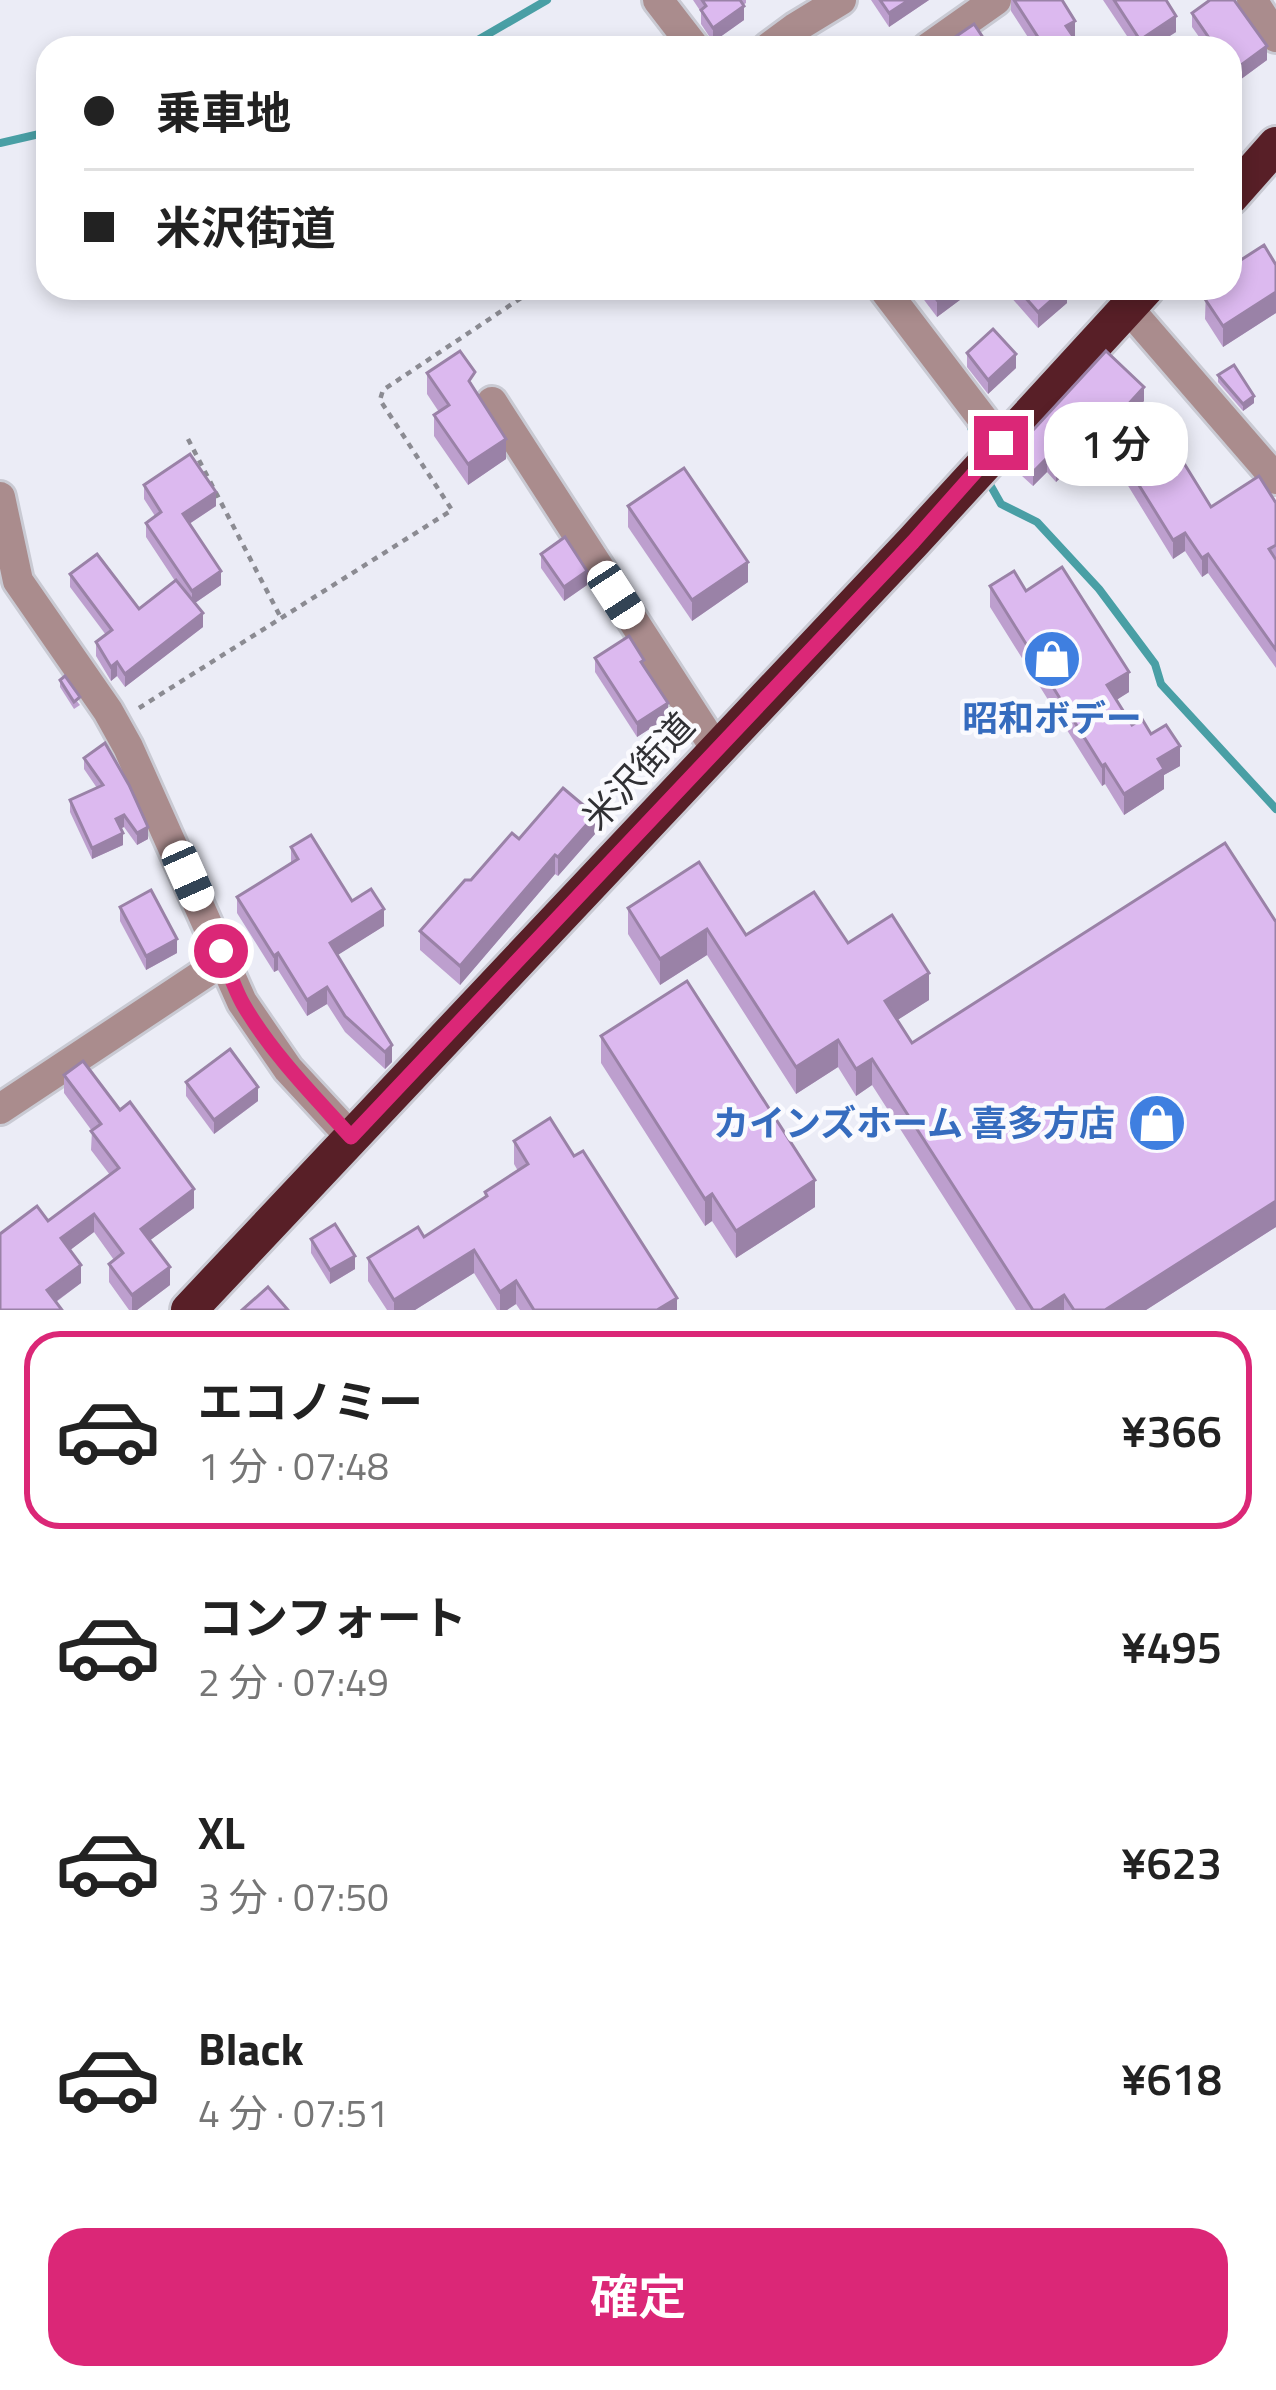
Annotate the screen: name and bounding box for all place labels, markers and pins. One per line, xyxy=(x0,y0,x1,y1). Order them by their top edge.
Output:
shop icon: 昭和ボデー xyxy=(1021,628,1083,690)
place label: 昭和ボデー xyxy=(962,690,1142,745)
shop icon: カインズホーム 喜多方店 xyxy=(1126,1092,1188,1154)
place label: カインズホーム 喜多方店 xyxy=(713,1095,1115,1150)

